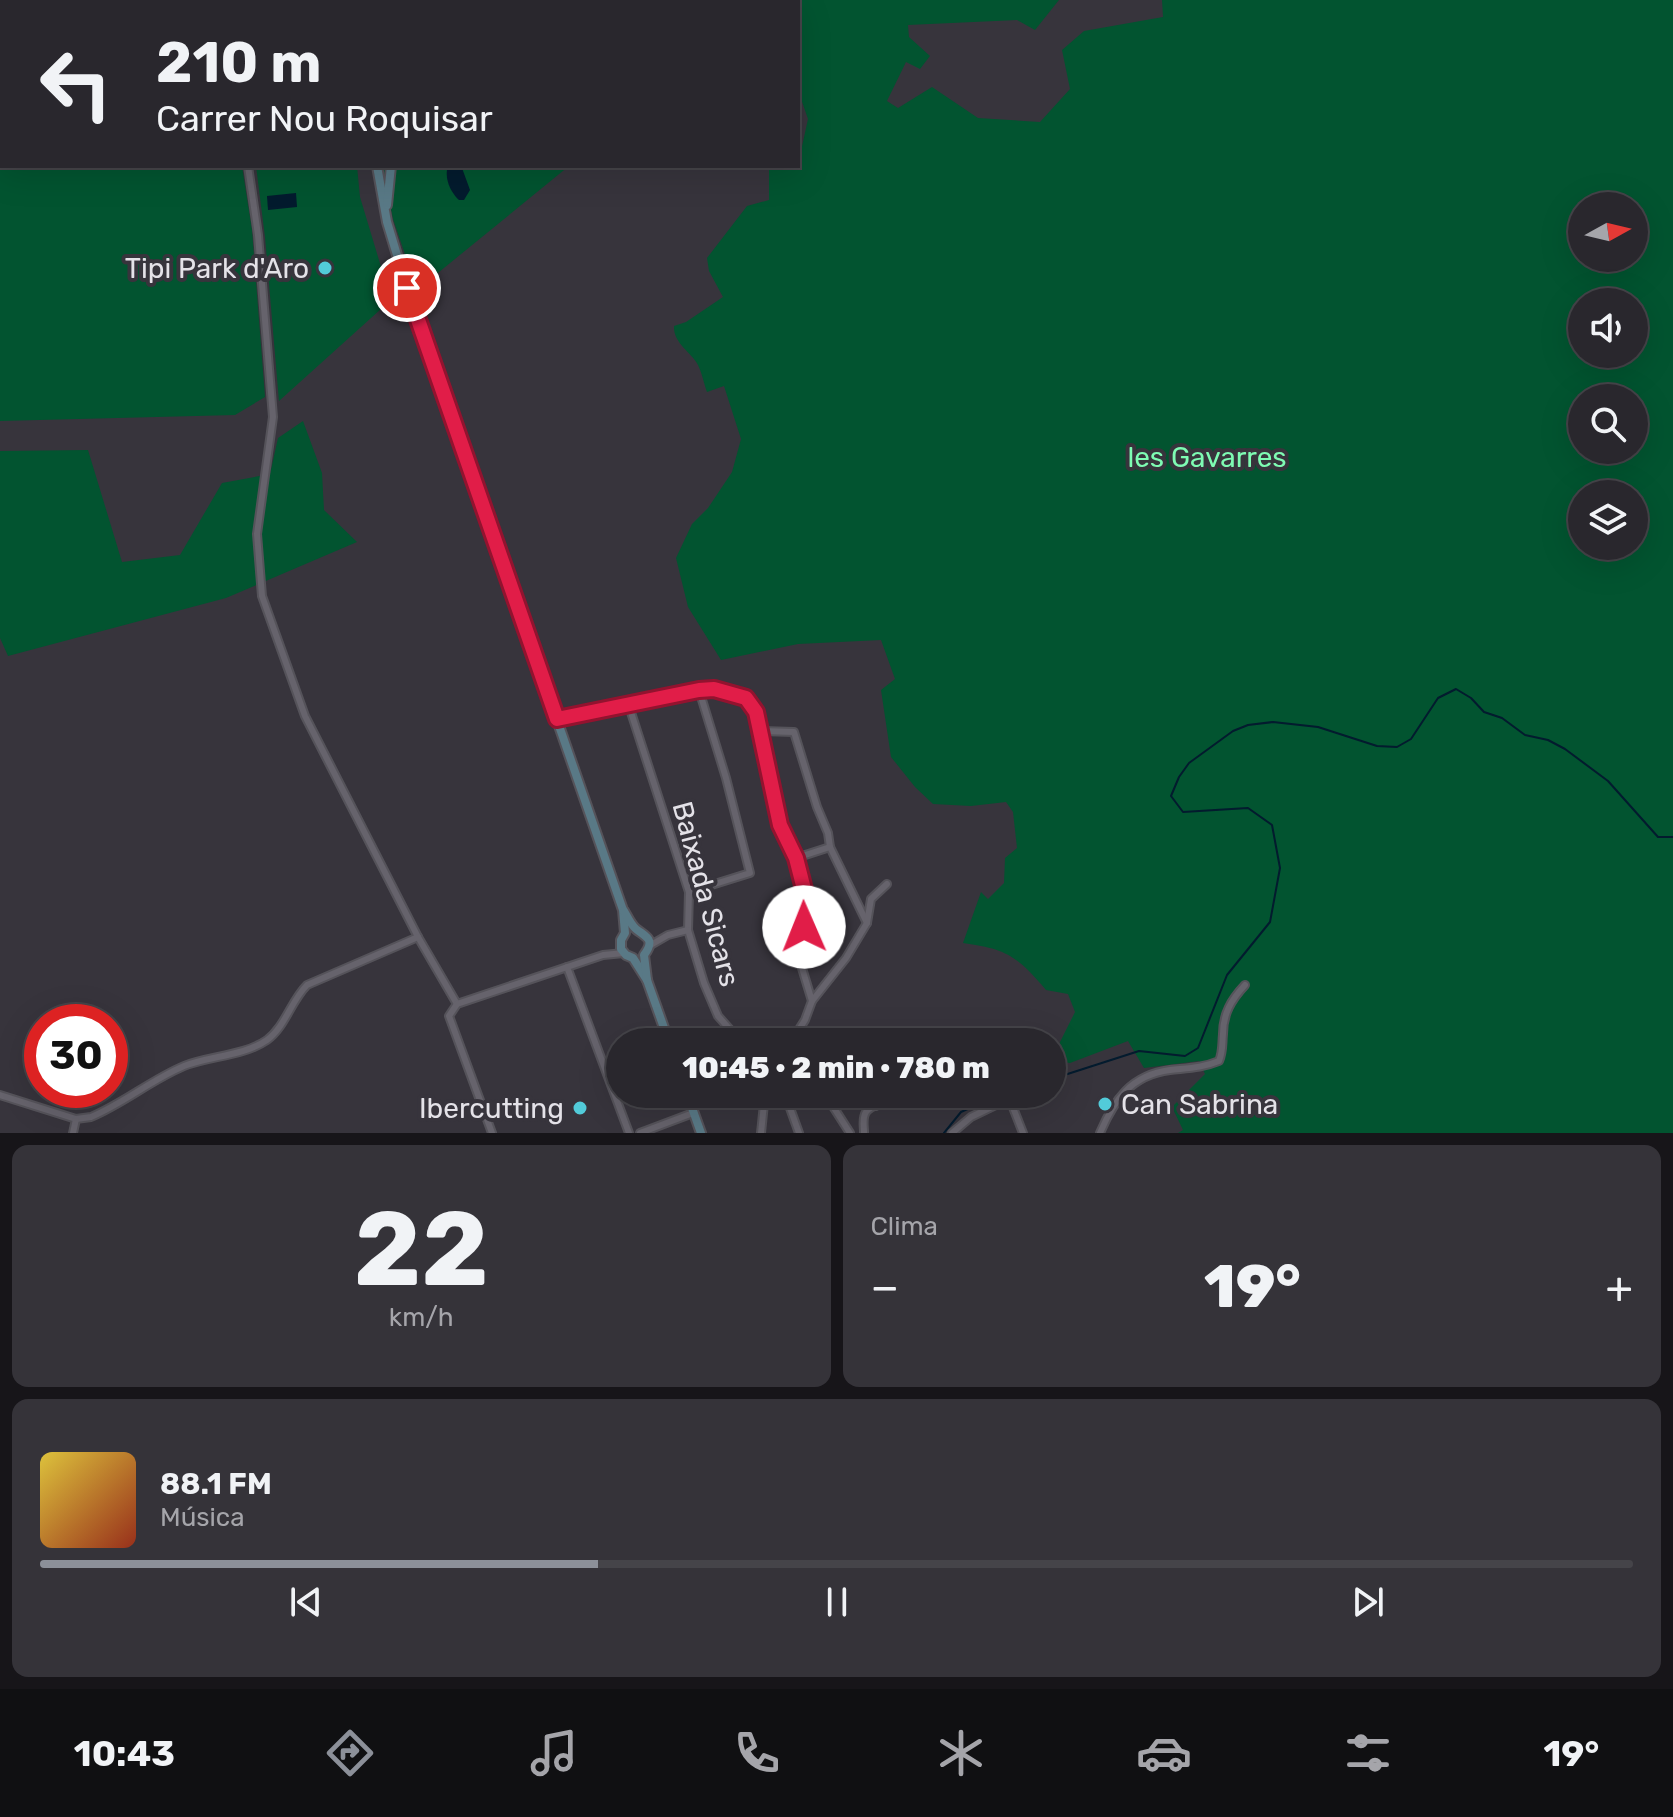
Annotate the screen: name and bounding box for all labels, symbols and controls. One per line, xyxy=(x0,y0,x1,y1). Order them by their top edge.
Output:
text: 210 m xyxy=(156,30,322,96)
icon: left xyxy=(24,32,128,136)
text: Carrer Nou Roquisar xyxy=(156,97,493,140)
north arrow xyxy=(1568,192,1648,272)
map controls xyxy=(1568,192,1648,560)
place label: Tipi Park d'Aro xyxy=(125,252,309,285)
pin xyxy=(373,254,441,322)
marker: Tipi Park d'Aro xyxy=(316,259,334,277)
icon: arrive xyxy=(385,266,429,310)
button: sound xyxy=(1568,288,1648,368)
button: search xyxy=(1568,384,1648,464)
park label: les Gavarres xyxy=(1127,441,1287,474)
button: layers xyxy=(1568,480,1648,560)
street label: Baixada Sicars xyxy=(665,798,747,990)
position arrow xyxy=(762,885,846,969)
speed limit sign: 30 xyxy=(24,1004,128,1108)
text: 10:45 · 2 min · 780 m xyxy=(682,1050,990,1086)
place label: Can Sabrina xyxy=(1121,1088,1278,1121)
place label: Ibercutting xyxy=(419,1092,564,1125)
marker: Can Sabrina xyxy=(1096,1095,1114,1113)
marker: Ibercutting xyxy=(571,1099,589,1117)
text: 22 xyxy=(354,1188,489,1311)
text: Clima xyxy=(871,1211,938,1242)
text: 19° xyxy=(1204,1251,1301,1322)
text: − xyxy=(871,1261,899,1313)
text: + xyxy=(1606,1261,1633,1313)
text: km/h xyxy=(389,1302,454,1333)
text: 88.1 FM xyxy=(160,1466,272,1502)
text: Música xyxy=(160,1502,245,1533)
icon: previous xyxy=(284,1580,328,1624)
icon: pause xyxy=(815,1580,859,1624)
icon: next xyxy=(1346,1580,1390,1624)
icon: directions xyxy=(322,1725,378,1781)
icon: music xyxy=(526,1725,582,1781)
icon: phone xyxy=(729,1725,785,1781)
icon: climate xyxy=(933,1725,989,1781)
icon: car xyxy=(1136,1725,1192,1781)
icon: filters xyxy=(1340,1725,1396,1781)
text: 10:43 xyxy=(74,1732,175,1775)
text: 19° xyxy=(1543,1732,1599,1775)

